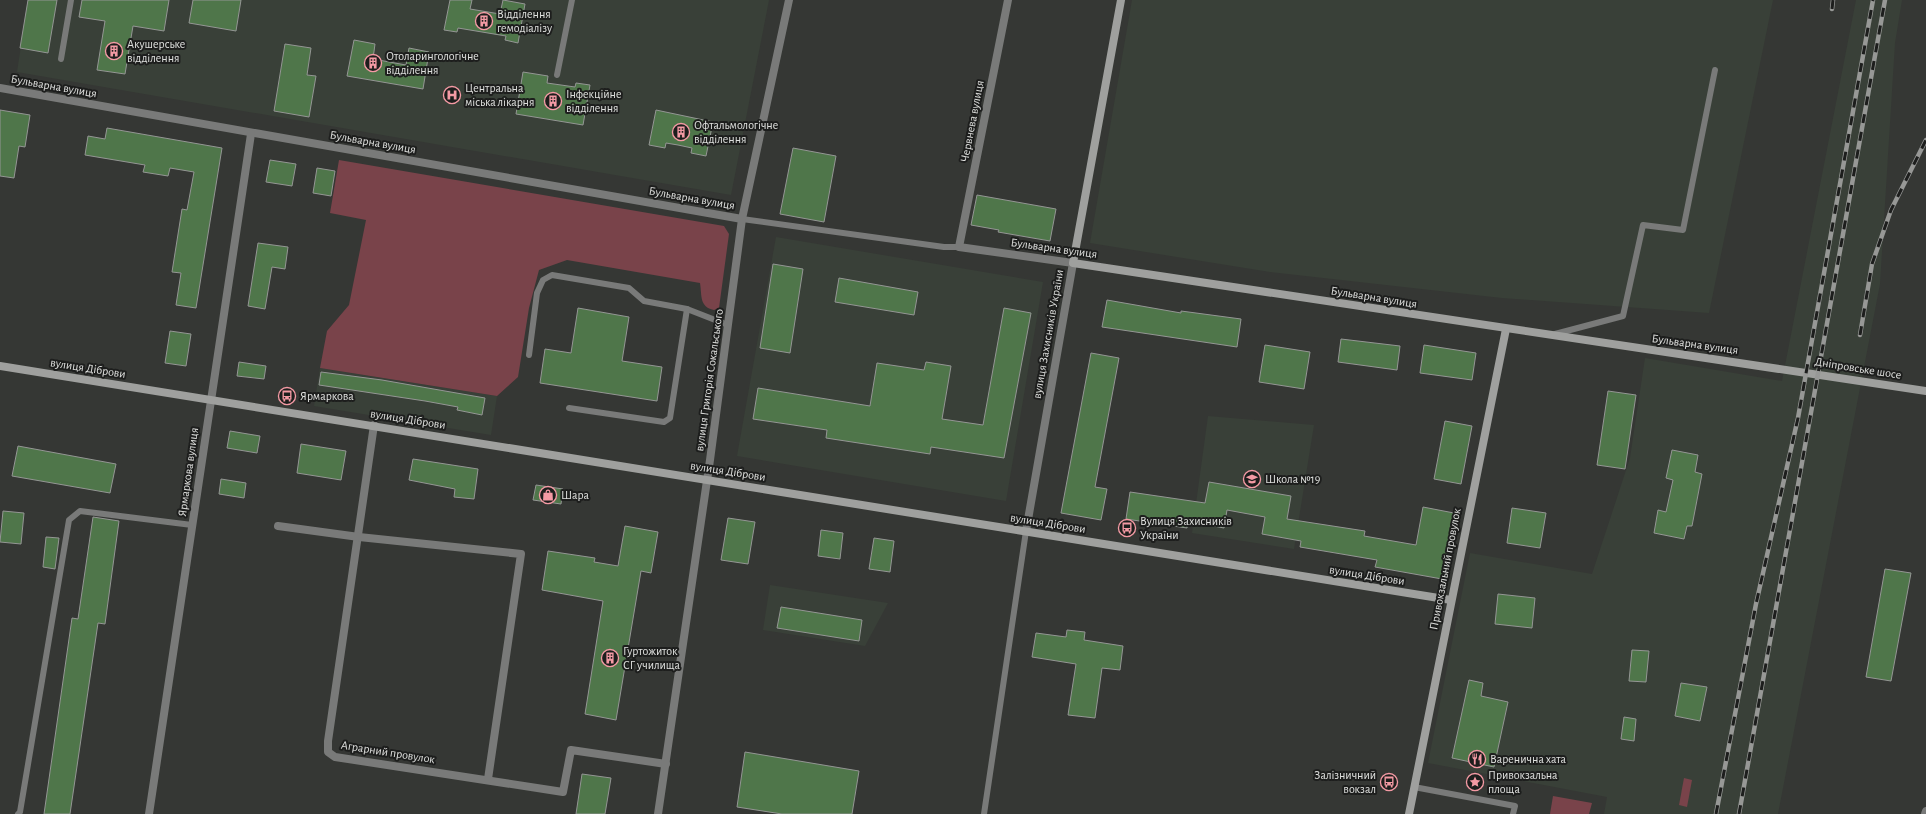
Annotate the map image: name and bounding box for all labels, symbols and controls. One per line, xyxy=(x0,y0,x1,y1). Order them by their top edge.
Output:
place label: Відділення гемодіалізу xyxy=(497,8,552,35)
building icon: Відділення гемодіалізу xyxy=(474,11,494,31)
place label: Акушерське відділення xyxy=(127,38,185,64)
building icon: Акушерське відділення xyxy=(104,41,124,61)
place label: Отоларингологічне відділення xyxy=(386,50,479,76)
building icon: Отоларингологічне відділення xyxy=(363,53,383,73)
street label: Бульварна вулиця xyxy=(10,73,98,100)
street label: Червнева вулиця xyxy=(958,79,987,163)
place label: Центральна міська лікарня xyxy=(465,82,535,108)
hospital icon: Центральна міська лікарня xyxy=(442,85,462,105)
place label: Інфекційне відділення xyxy=(566,88,621,114)
building icon: Інфекційне відділення xyxy=(543,91,563,111)
place label: Офтальмологічне відділення xyxy=(694,119,778,145)
building icon: Офтальмологічне відділення xyxy=(671,122,691,142)
street label: Бульварна вулиця xyxy=(329,129,417,156)
street label: Бульварна вулиця xyxy=(648,185,736,212)
street label: Бульварна вулиця xyxy=(1010,236,1098,261)
street label: вулиця Захисників України xyxy=(1031,268,1066,400)
street label: Бульварна вулиця xyxy=(1330,284,1418,311)
street label: вулиця Григорія Сокальського xyxy=(693,308,726,452)
street label: Бульварна вулиця xyxy=(1651,332,1739,357)
street label: Дніпровське шосе xyxy=(1814,355,1902,381)
street label: вулиця Діброви xyxy=(49,356,127,381)
bus stop icon: Ярмаркова xyxy=(277,386,297,406)
place label: Ярмаркова xyxy=(300,390,354,402)
street label: вулиця Діброви xyxy=(369,407,447,432)
street label: Ярмаркова вулиця xyxy=(176,427,201,517)
street label: вулиця Діброви xyxy=(689,459,767,484)
school or university icon: Школа №19 xyxy=(1242,469,1262,489)
place label: Школа №19 xyxy=(1265,473,1321,485)
shop icon: Шара xyxy=(538,485,558,505)
place label: Шара xyxy=(561,489,590,501)
street label: Привокзальний провулок xyxy=(1427,507,1464,631)
street label: вулиця Діброви xyxy=(1009,511,1087,536)
place label: Вулиця Захисників України xyxy=(1140,515,1232,541)
bus stop icon: Вулиця Захисників України xyxy=(1117,518,1137,538)
street label: вулиця Діброви xyxy=(1328,563,1406,588)
place label: Гуртожиток СГ училища xyxy=(623,645,681,672)
building icon: Гуртожиток СГ училища xyxy=(600,648,620,668)
street label: Аграрний провулок xyxy=(340,739,436,766)
restaurant icon: Варенична хата xyxy=(1467,749,1487,769)
place label: Варенична хата xyxy=(1490,753,1567,765)
place label: Залізничний вокзал xyxy=(1314,769,1376,795)
place label: Привокзальна площа xyxy=(1488,769,1558,795)
bus stop icon: Залізничний вокзал xyxy=(1379,772,1399,792)
place icon: Привокзальна площа xyxy=(1465,772,1485,792)

